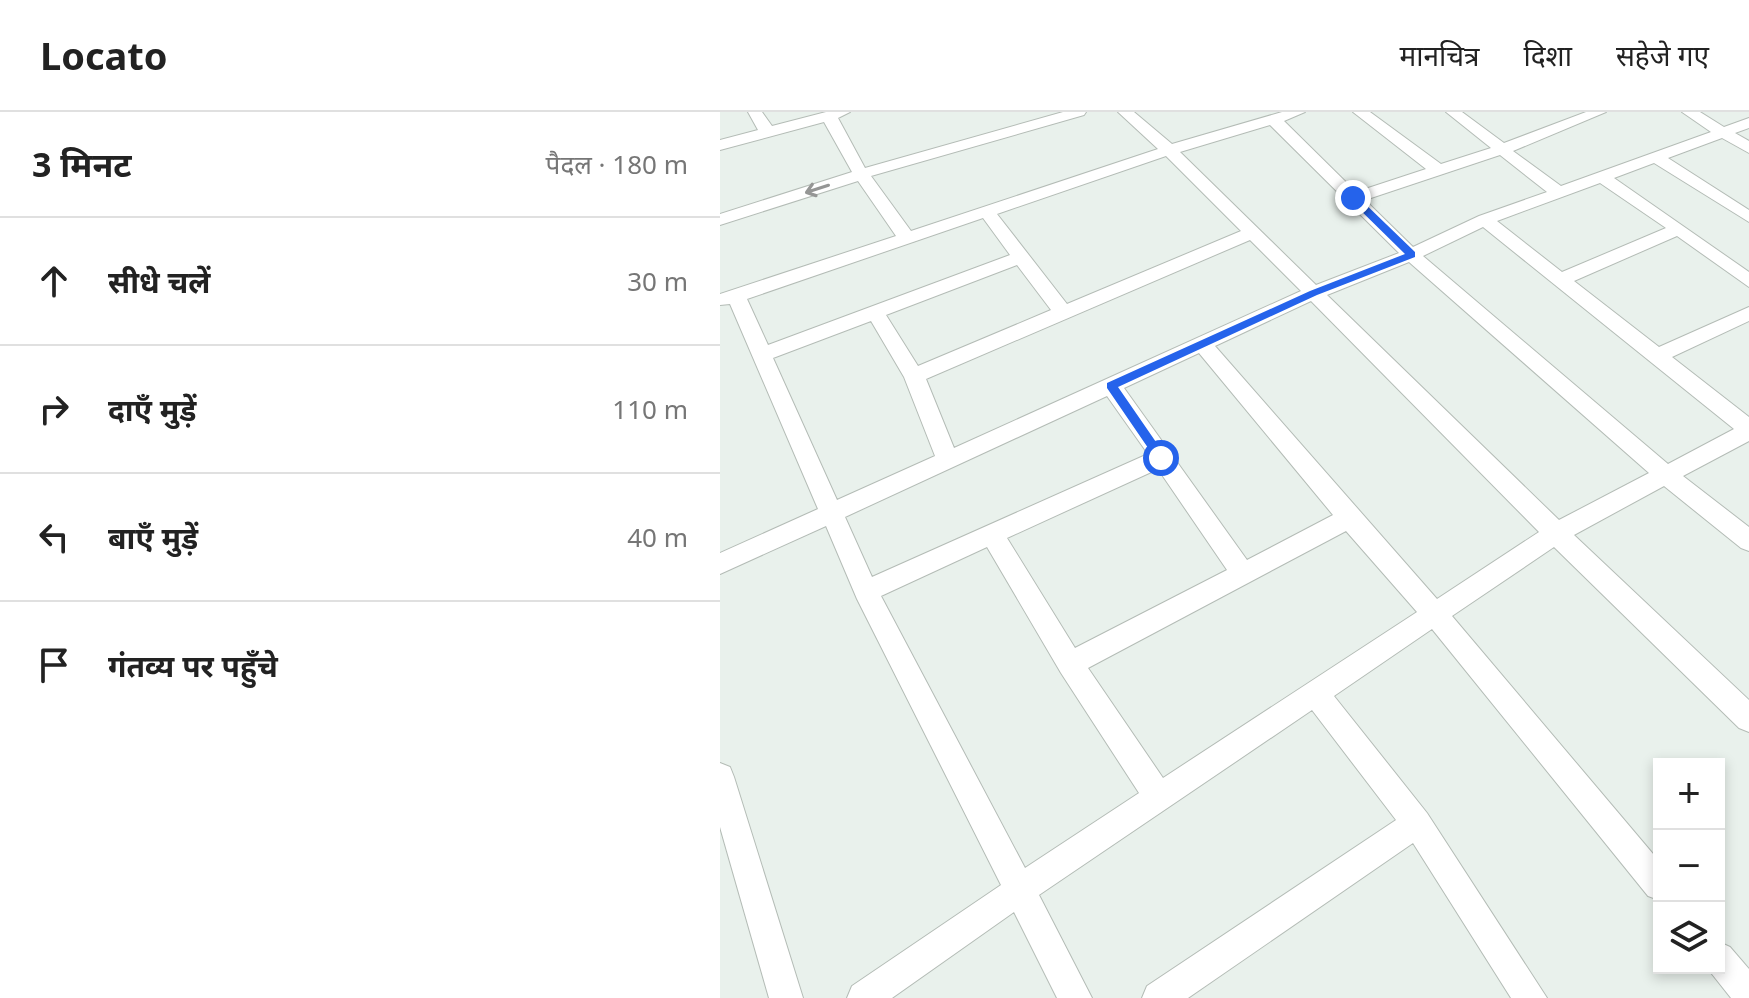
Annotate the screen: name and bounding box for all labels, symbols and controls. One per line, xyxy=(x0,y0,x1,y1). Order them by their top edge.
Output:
text: Locato xyxy=(40,29,168,81)
text: मानचित्र xyxy=(1399,36,1479,74)
text: दिशा xyxy=(1523,36,1572,74)
text: सहेजे गए xyxy=(1616,36,1709,74)
text: 3 मिनट xyxy=(32,141,132,187)
text: पैदल · 180 m xyxy=(546,146,688,182)
route end xyxy=(1335,180,1371,216)
one-way arrow xyxy=(804,182,830,197)
icon: ahead xyxy=(32,259,76,303)
text: सीधे चलें xyxy=(108,261,210,302)
text: 30 m xyxy=(627,263,688,299)
icon: right xyxy=(32,387,76,431)
text: दाएँ मुड़ें xyxy=(108,389,196,430)
text: 110 m xyxy=(612,391,688,427)
route start xyxy=(1143,440,1179,476)
icon: left xyxy=(32,515,76,559)
text: बाएँ मुड़ें xyxy=(108,517,198,558)
text: 40 m xyxy=(627,519,688,555)
icon: arrive xyxy=(32,643,76,687)
text: गंतव्य पर पहुँचे xyxy=(108,645,278,686)
map controls xyxy=(1653,758,1725,974)
button: + xyxy=(1653,758,1725,830)
button: − xyxy=(1653,830,1725,902)
button: layers xyxy=(1653,902,1725,974)

